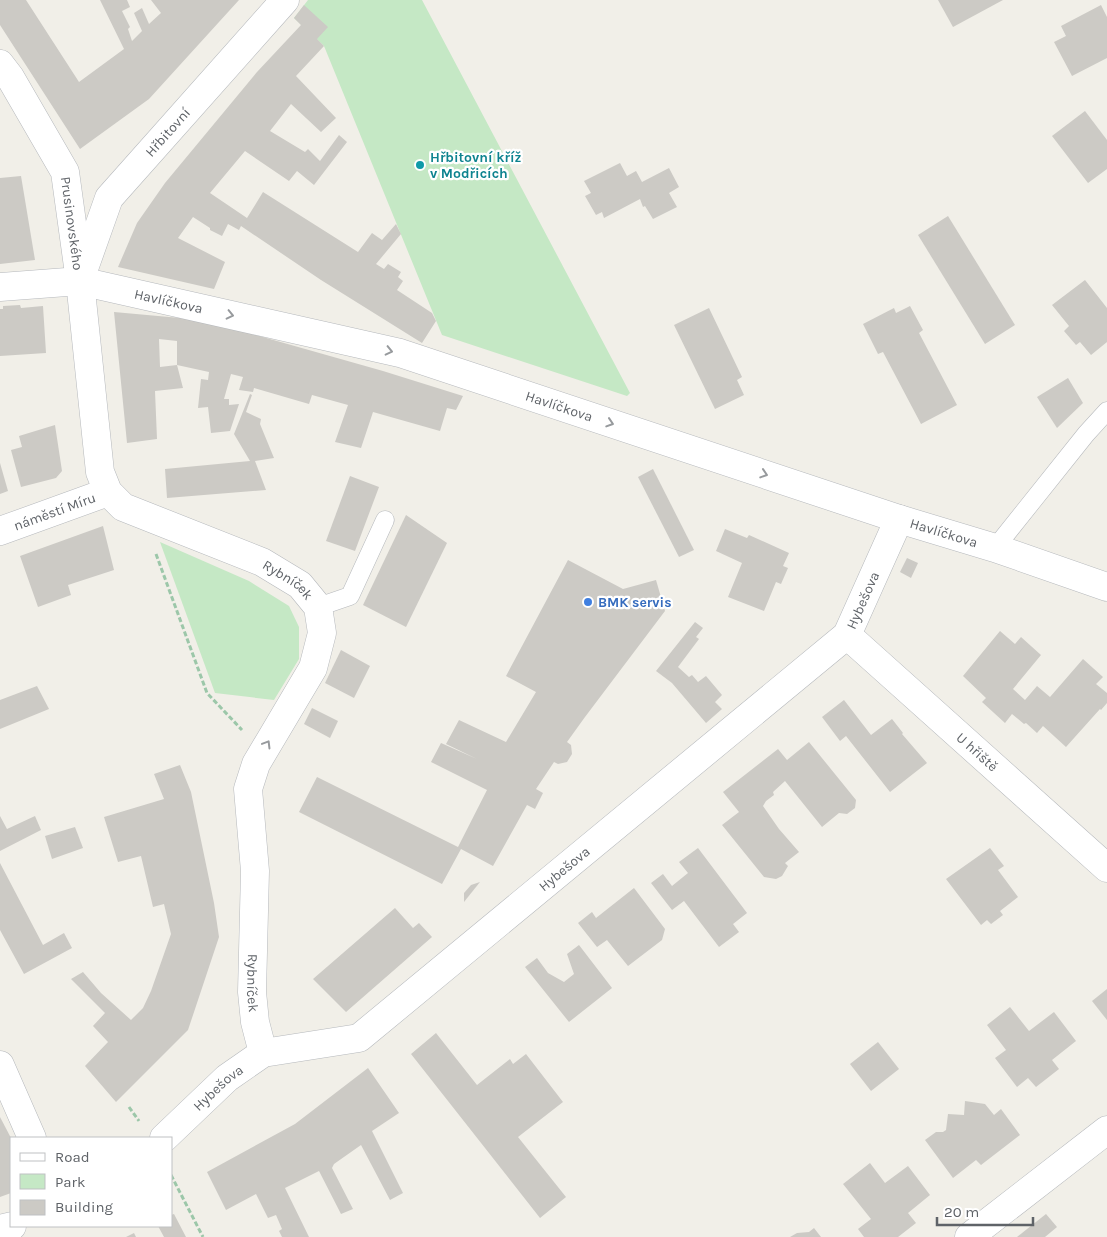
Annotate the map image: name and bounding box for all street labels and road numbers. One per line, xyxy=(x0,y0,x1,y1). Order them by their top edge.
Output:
street label: Hřbitovní xyxy=(141,104,194,160)
street label: Prusinovského xyxy=(57,175,87,271)
street label: Havlíčkova xyxy=(133,285,204,317)
street label: Havlíčkova xyxy=(523,387,595,425)
street label: náměstí Míru xyxy=(11,489,98,534)
street label: Havlíčkova xyxy=(908,514,980,551)
street label: Rybníček xyxy=(260,556,317,603)
street label: Hybešova xyxy=(842,569,883,632)
street label: U hřiště xyxy=(953,729,1002,775)
street label: Hybešova xyxy=(535,843,593,895)
street label: Rybníček xyxy=(243,954,262,1013)
street label: Hybešova xyxy=(190,1061,246,1114)

